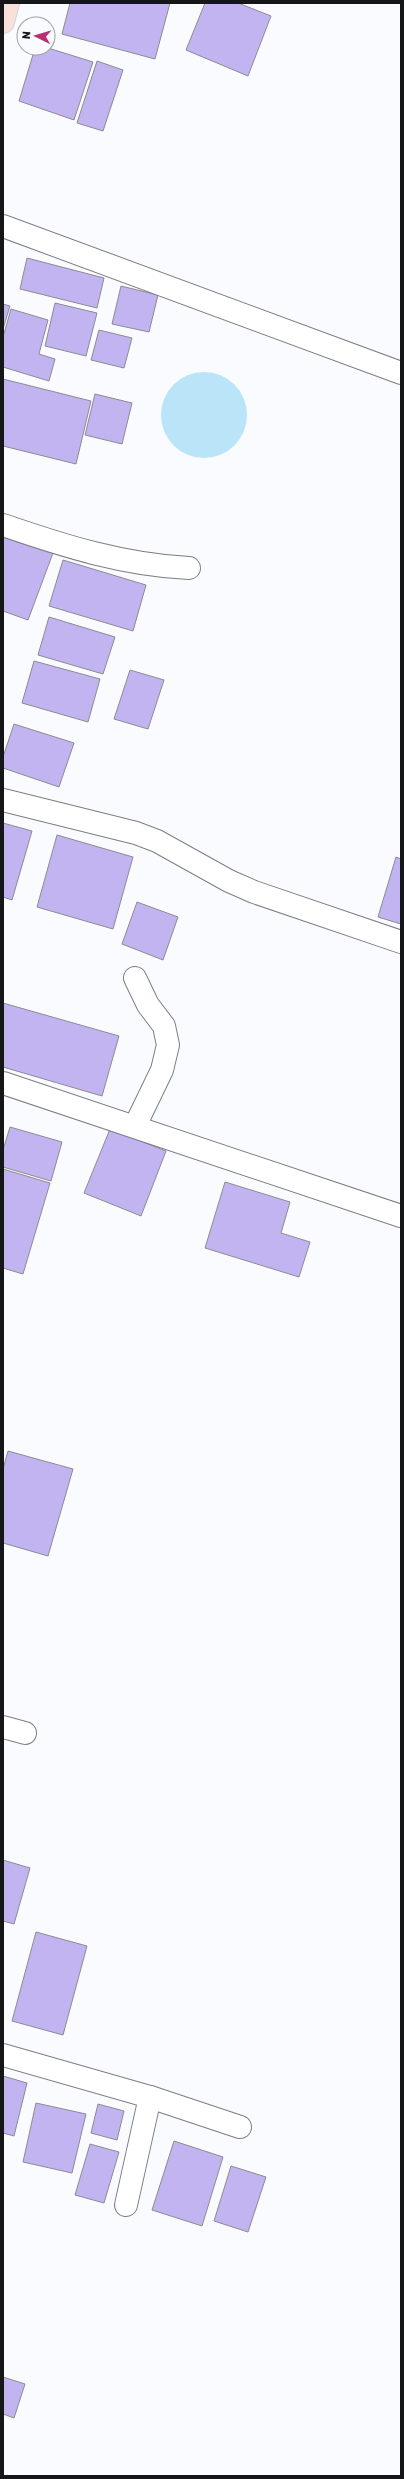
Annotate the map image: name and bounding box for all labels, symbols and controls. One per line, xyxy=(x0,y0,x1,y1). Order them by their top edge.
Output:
north arrow xyxy=(16,16,56,56)
text: N xyxy=(20,31,33,40)

